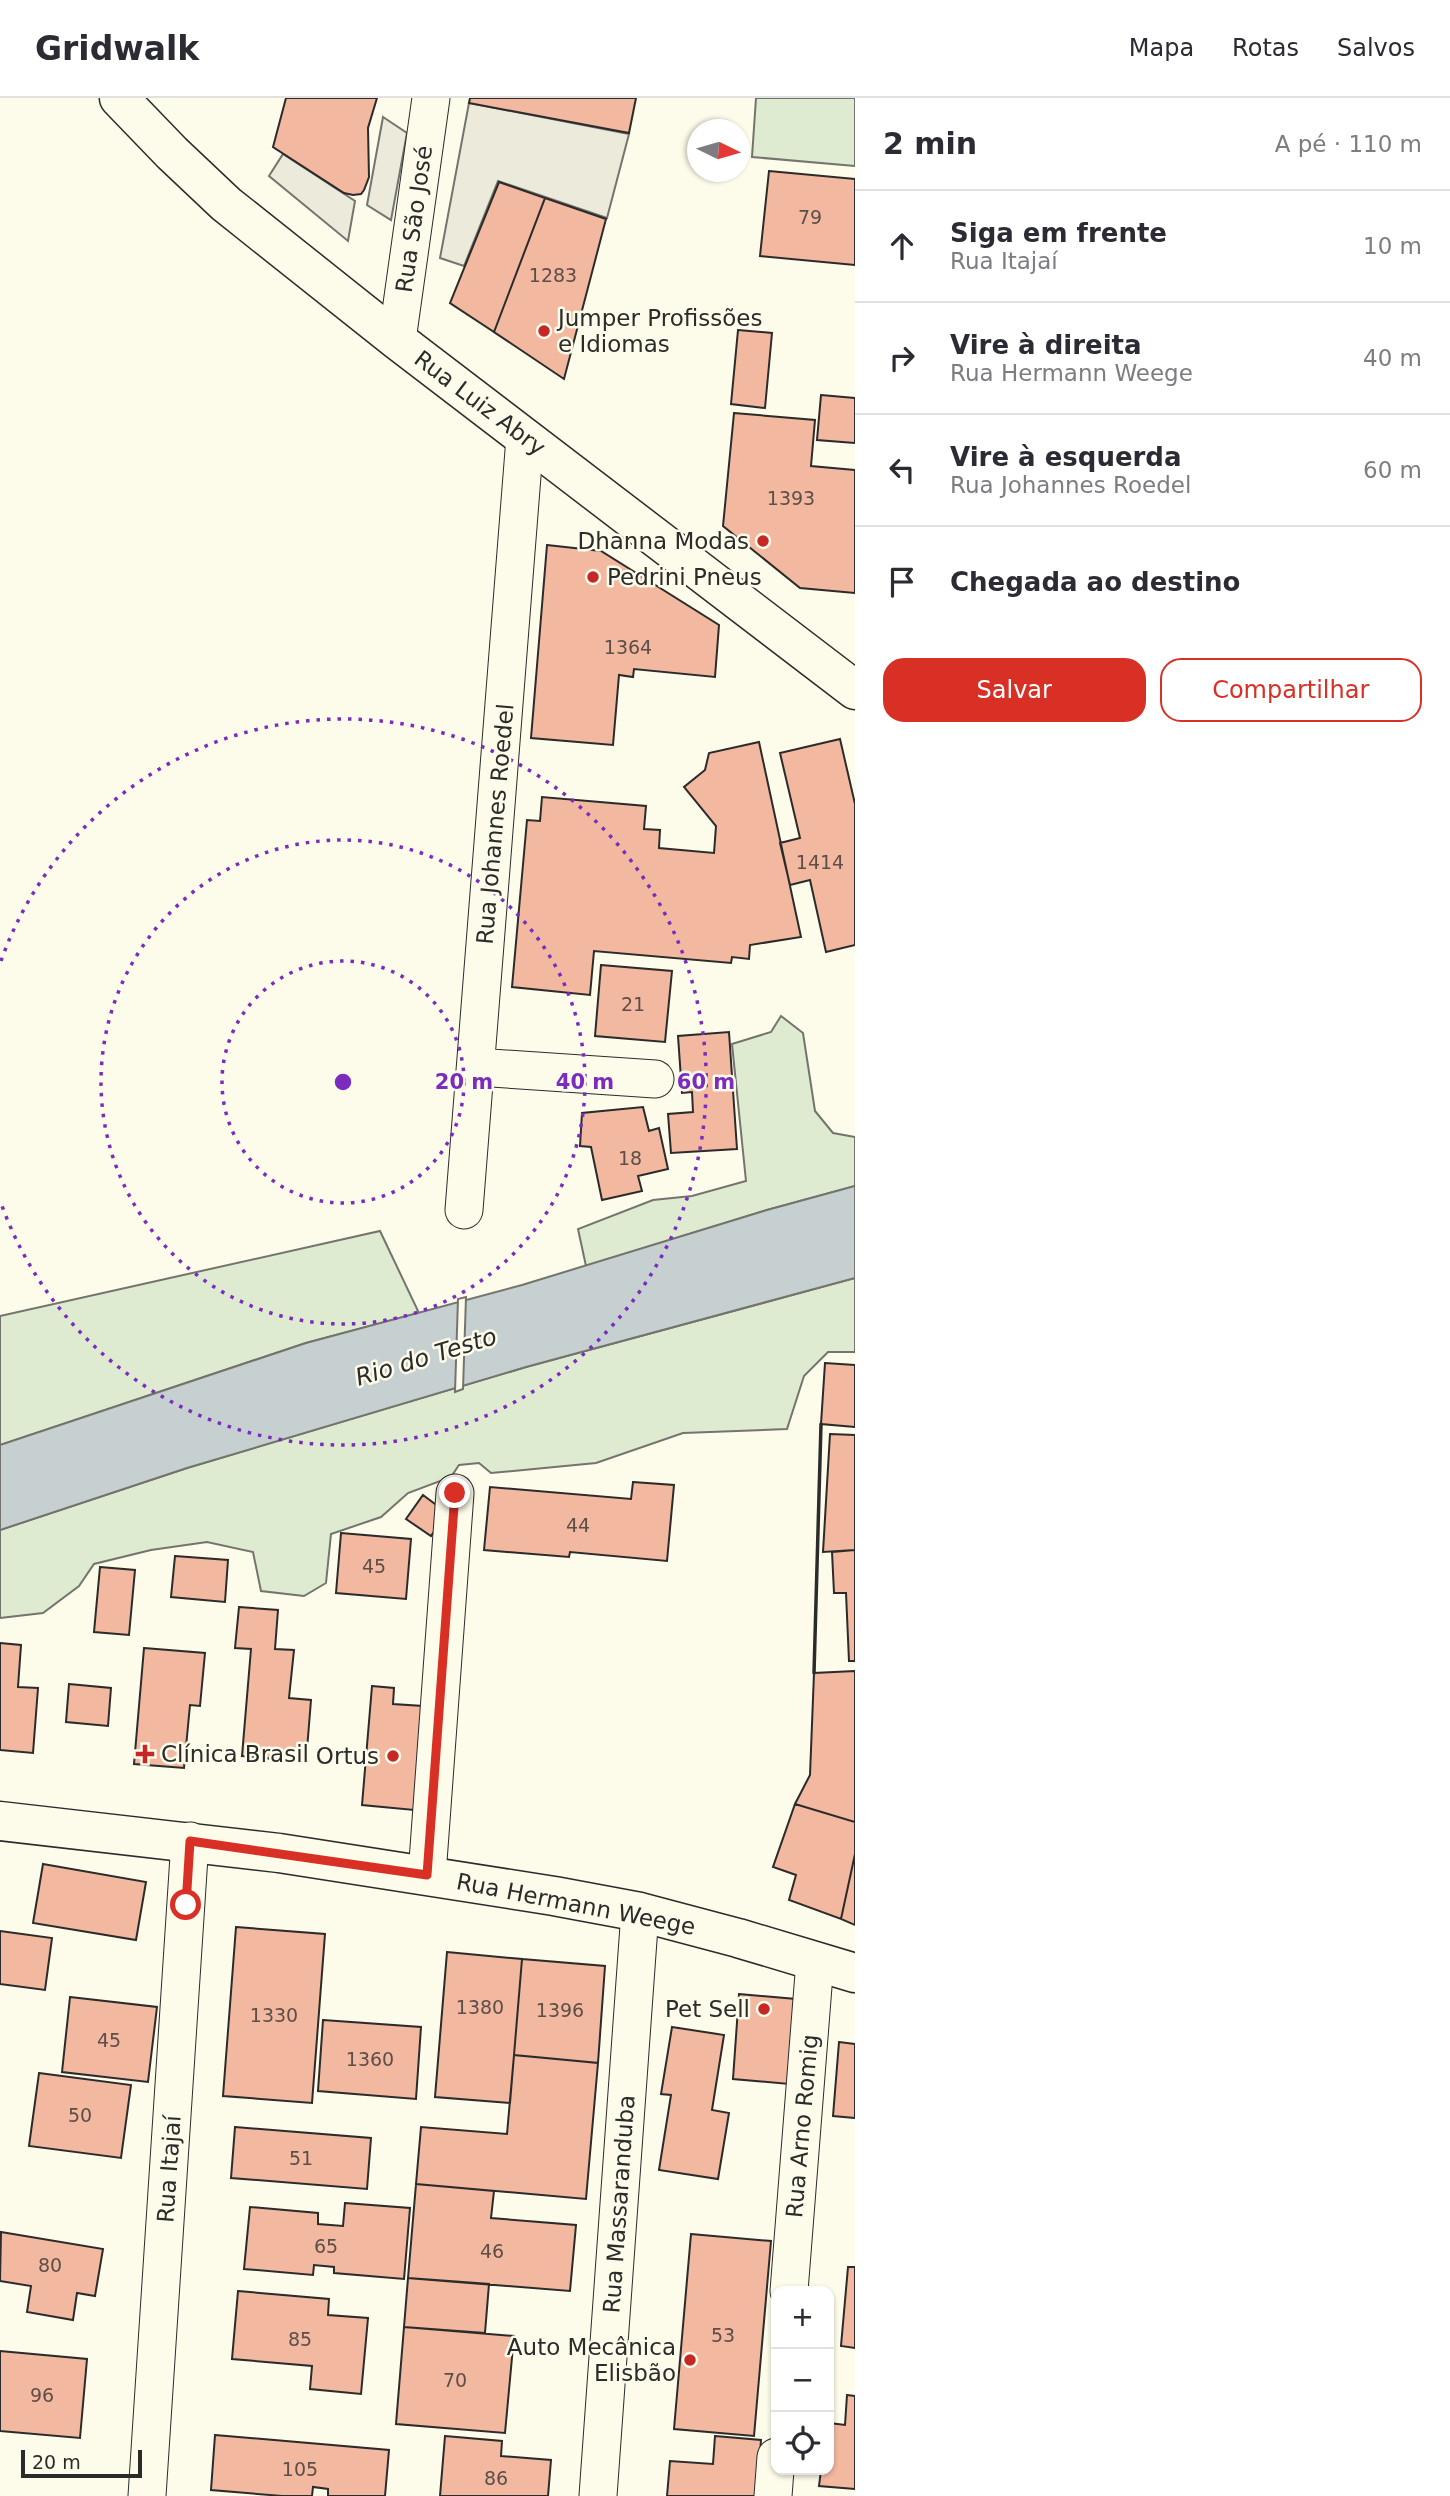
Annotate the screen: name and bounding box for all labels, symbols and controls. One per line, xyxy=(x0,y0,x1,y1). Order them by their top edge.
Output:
text: Gridwalk xyxy=(35,29,199,68)
text: Mapa xyxy=(1129,34,1194,62)
text: Rotas xyxy=(1232,34,1299,62)
text: Salvos xyxy=(1337,34,1415,62)
north arrow xyxy=(687,119,750,182)
text: 2 min xyxy=(883,126,977,161)
text: A pé · 110 m xyxy=(1275,131,1422,157)
street label: Rua São José xyxy=(391,144,437,294)
house number: 79 xyxy=(798,206,822,228)
text: Siga em frente xyxy=(950,218,1167,248)
icon: ahead xyxy=(883,227,921,265)
text: 10 m xyxy=(1363,233,1422,259)
text: Rua Itajaí xyxy=(950,248,1058,274)
house number: 1283 xyxy=(529,264,577,286)
place label: Jumper Profissões e Idiomas xyxy=(556,305,762,357)
marker: Jumper Profissões e Idiomas xyxy=(536,323,552,339)
text: Vire à direita xyxy=(950,330,1142,360)
icon: right xyxy=(883,339,921,377)
street label: Rua Luiz Abry xyxy=(409,345,551,461)
text: 40 m xyxy=(1363,345,1422,371)
text: Rua Hermann Weege xyxy=(950,360,1193,386)
text: Vire à esquerda xyxy=(950,442,1182,472)
icon: left xyxy=(883,451,921,489)
text: 60 m xyxy=(1363,457,1422,483)
text: Rua Johannes Roedel xyxy=(950,472,1191,498)
house number: 1393 xyxy=(767,487,815,509)
place label: Dhanna Modas xyxy=(577,528,749,554)
marker: Dhanna Modas xyxy=(755,533,771,549)
icon: arrive xyxy=(883,563,921,601)
place label: Pedrini Pneus xyxy=(607,564,762,590)
text: Chegada ao destino xyxy=(950,567,1240,597)
marker: Pedrini Pneus xyxy=(585,569,601,585)
house number: 1364 xyxy=(604,636,652,658)
button: Salvar xyxy=(883,658,1146,722)
button: Compartilhar xyxy=(1160,658,1422,722)
street label: Rua Johannes Roedel xyxy=(472,703,518,945)
house number: 1414 xyxy=(796,851,844,873)
house number: 21 xyxy=(621,993,645,1015)
centre of rings xyxy=(331,1070,355,1094)
text: 20 m xyxy=(435,1070,493,1094)
text: 40 m xyxy=(556,1070,614,1094)
text: 60 m xyxy=(677,1070,735,1094)
house number: 18 xyxy=(618,1147,642,1169)
water label: Rio do Testo xyxy=(352,1322,500,1392)
route end xyxy=(439,1477,470,1508)
house number: 44 xyxy=(566,1514,590,1536)
house number: 45 xyxy=(362,1555,386,1577)
place label: Clínica Brasil xyxy=(161,1741,309,1767)
place label: Ortus xyxy=(316,1743,379,1769)
marker: Clínica Brasil xyxy=(135,1744,155,1764)
marker: Ortus xyxy=(385,1748,401,1764)
street label: Rua Hermann Weege xyxy=(454,1868,698,1940)
route start xyxy=(170,1889,201,1920)
house number: 1380 xyxy=(456,1996,504,2018)
place label: Pet Sell xyxy=(665,1996,750,2022)
house number: 1396 xyxy=(536,1999,584,2021)
marker: Pet Sell xyxy=(756,2001,772,2017)
house number: 1330 xyxy=(250,2004,298,2026)
house number: 45 xyxy=(97,2029,121,2051)
street label: Rua Arno Romig xyxy=(781,2033,823,2219)
house number: 1360 xyxy=(346,2048,394,2070)
street label: Rua Massaranduba xyxy=(598,2094,640,2314)
house number: 50 xyxy=(68,2104,92,2126)
street label: Rua Itajaí xyxy=(152,2114,186,2224)
house number: 51 xyxy=(289,2147,313,2169)
house number: 65 xyxy=(314,2235,338,2257)
house number: 46 xyxy=(480,2240,504,2262)
house number: 80 xyxy=(38,2254,62,2276)
map controls xyxy=(771,2286,834,2475)
button: + xyxy=(771,2286,834,2349)
house number: 53 xyxy=(711,2324,735,2346)
house number: 85 xyxy=(288,2328,312,2350)
place label: Auto Mecânica Elisbão xyxy=(507,2334,676,2386)
button: − xyxy=(771,2349,834,2412)
marker: Auto Mecânica Elisbão xyxy=(682,2352,698,2368)
house number: 70 xyxy=(443,2369,467,2391)
house number: 96 xyxy=(30,2384,54,2406)
button: locate xyxy=(771,2412,834,2475)
scale bar xyxy=(21,2447,142,2479)
text: 20 m xyxy=(32,2451,81,2473)
house number: 105 xyxy=(282,2458,318,2480)
house number: 86 xyxy=(484,2467,508,2489)

